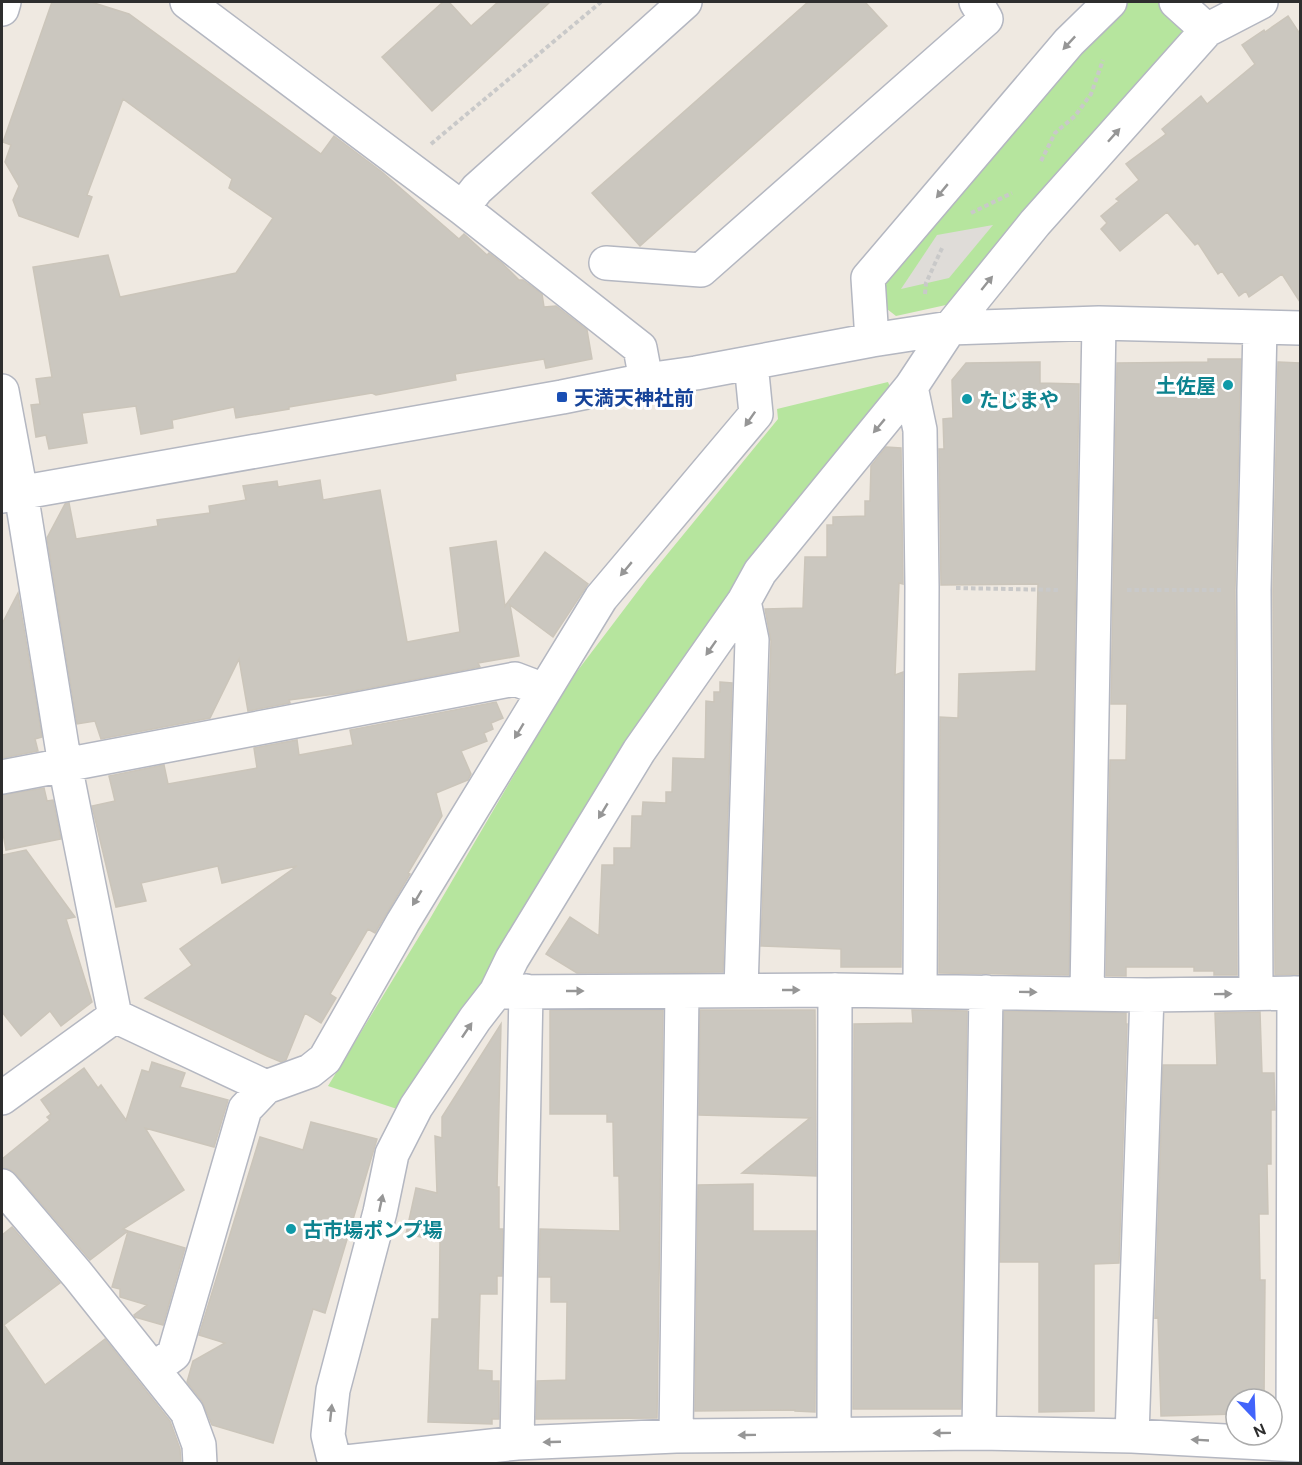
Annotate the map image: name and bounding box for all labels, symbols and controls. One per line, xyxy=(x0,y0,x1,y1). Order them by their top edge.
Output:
one-way arrow xyxy=(1063,35,1076,50)
one-way arrow xyxy=(1107,128,1120,143)
one-way arrow xyxy=(936,183,949,198)
one-way arrow xyxy=(981,275,994,291)
place label: 土佐屋 xyxy=(1156,374,1216,397)
marker: 土佐屋 xyxy=(1221,378,1235,392)
place label: 天満天神社前 xyxy=(574,386,694,409)
place label: たじまや xyxy=(979,388,1059,411)
marker: 天満天神社前 xyxy=(555,390,569,404)
marker: たじまや xyxy=(960,392,974,406)
one-way arrow xyxy=(745,411,756,428)
one-way arrow xyxy=(872,418,885,434)
one-way arrow xyxy=(619,561,632,577)
one-way arrow xyxy=(705,640,717,656)
one-way arrow xyxy=(513,723,524,739)
one-way arrow xyxy=(597,802,608,819)
one-way arrow xyxy=(412,890,423,906)
one-way arrow xyxy=(782,985,801,995)
one-way arrow xyxy=(566,986,585,996)
one-way arrow xyxy=(1019,987,1038,997)
one-way arrow xyxy=(1214,989,1233,999)
one-way arrow xyxy=(461,1022,472,1038)
one-way arrow xyxy=(377,1194,387,1212)
place label: 古市場ポンプ場 xyxy=(303,1218,442,1241)
marker: 古市場ポンプ場 xyxy=(284,1222,298,1236)
north arrow xyxy=(1224,1387,1284,1447)
one-way arrow xyxy=(326,1403,336,1422)
text: N xyxy=(1251,1420,1269,1441)
one-way arrow xyxy=(933,1428,952,1438)
one-way arrow xyxy=(738,1431,757,1440)
one-way arrow xyxy=(1191,1435,1210,1444)
one-way arrow xyxy=(543,1437,562,1446)

